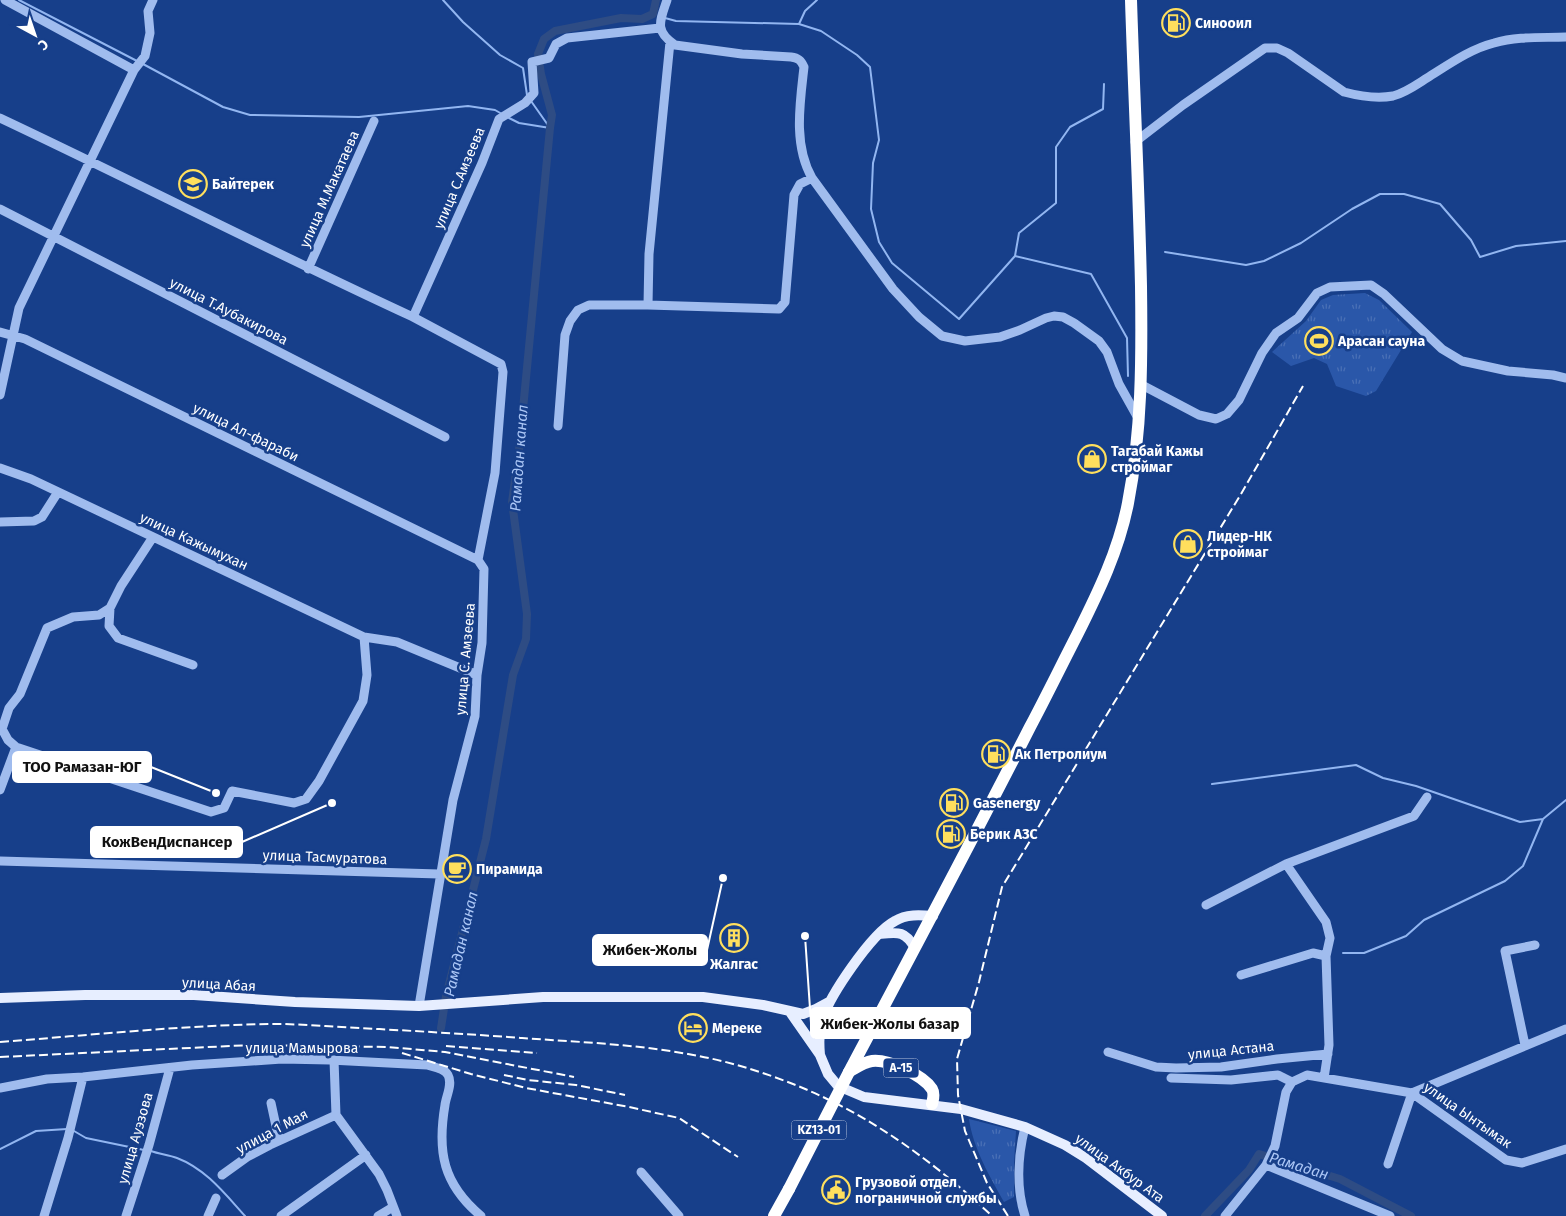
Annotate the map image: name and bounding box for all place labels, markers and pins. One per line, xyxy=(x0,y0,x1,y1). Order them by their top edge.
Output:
fuel station icon: Синооил xyxy=(1161,8,1191,38)
place label: Синооил xyxy=(1195,15,1252,32)
school or university icon: Байтерек xyxy=(178,169,208,199)
place label: Байтерек xyxy=(212,176,274,193)
sports icon: Арасан сауна xyxy=(1304,326,1334,356)
place label: Арасан сауна xyxy=(1337,333,1425,350)
place label: Тагабай Кажы строймаг xyxy=(1111,443,1203,476)
shop icon: Тагабай Кажы строймаг xyxy=(1077,444,1107,474)
place label: Лидер-НК строймаг xyxy=(1207,528,1272,561)
shop icon: Лидер-НК строймаг xyxy=(1173,529,1203,559)
fuel station icon: Ак Петролиум xyxy=(981,739,1011,769)
place label: Ак Петролиум xyxy=(1014,746,1107,763)
callout: ТОО Рамазан-ЮГ xyxy=(13,752,151,782)
fuel station icon: Gasenergy xyxy=(939,788,969,818)
place label: Gasenergy xyxy=(973,795,1041,812)
fuel station icon: Берик АЗС xyxy=(936,819,966,849)
place label: Берик АЗС xyxy=(970,826,1038,843)
callout: КожВенДиспансер xyxy=(91,827,242,857)
cafe icon: Пирамида xyxy=(442,854,472,884)
place label: Пирамида xyxy=(476,861,543,878)
building icon: Жалгас xyxy=(719,923,749,953)
callout: Жибек-Жолы xyxy=(593,935,707,965)
place label: Жалгас xyxy=(709,956,758,973)
callout: Жибек-Жолы базар xyxy=(811,1008,970,1038)
hotel icon: Мереке xyxy=(678,1013,708,1043)
place label: Мереке xyxy=(712,1020,762,1037)
place label: Грузовой отдел пограничной службы xyxy=(855,1174,997,1207)
public building icon: Грузовой отдел пограничной службы xyxy=(821,1175,851,1205)

